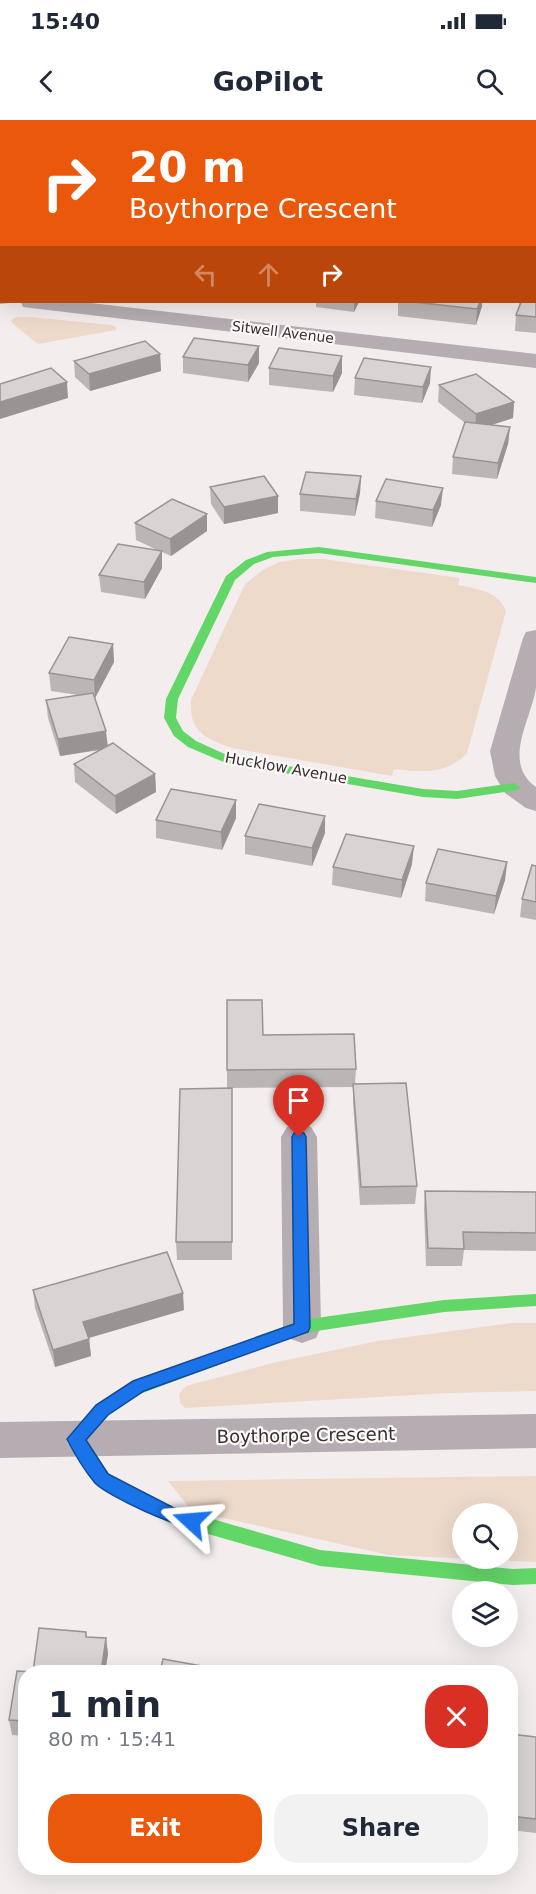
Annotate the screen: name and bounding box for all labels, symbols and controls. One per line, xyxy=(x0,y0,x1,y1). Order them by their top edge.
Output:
text: 15:40 xyxy=(30,9,100,34)
icon: back xyxy=(30,65,63,98)
icon: search xyxy=(473,65,506,98)
text: GoPilot xyxy=(213,66,323,97)
text: 20 m xyxy=(129,143,246,192)
icon: right xyxy=(30,144,108,222)
text: Boythorpe Crescent xyxy=(129,193,397,224)
icon: left xyxy=(189,258,222,291)
icon: ahead xyxy=(252,258,285,291)
icon: right xyxy=(315,258,348,291)
street label: Sitwell Avenue xyxy=(231,318,335,346)
street label: Hucklow Avenue xyxy=(223,748,349,788)
pin xyxy=(273,1075,324,1137)
icon: arrive xyxy=(282,1084,315,1117)
street label: Boythorpe Crescent xyxy=(217,1423,395,1447)
position arrow xyxy=(159,1489,223,1553)
map controls xyxy=(452,1503,518,1647)
button: search xyxy=(452,1503,518,1569)
button: layers xyxy=(452,1581,518,1647)
text: 1 min xyxy=(48,1684,161,1725)
button: close xyxy=(425,1685,488,1748)
text: 80 m · 15:41 xyxy=(48,1727,176,1751)
button: Exit xyxy=(48,1794,262,1863)
button: Share xyxy=(274,1794,488,1863)

